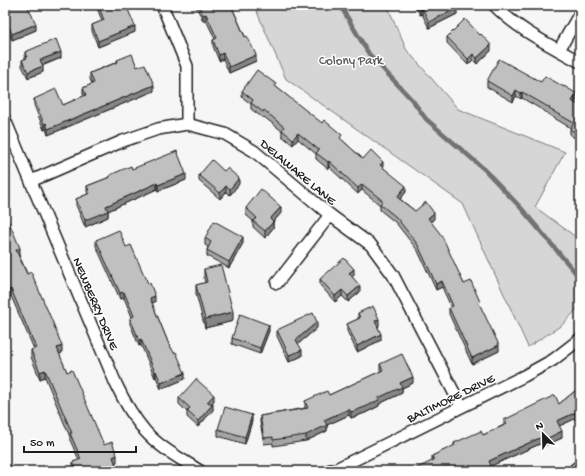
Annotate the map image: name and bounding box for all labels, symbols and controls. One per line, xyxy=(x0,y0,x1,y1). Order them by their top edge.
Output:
park label: Colony Park xyxy=(319,54,384,69)
street label: DELAWARE LANE xyxy=(256,136,339,210)
street label: NEWBERRY DRIVE xyxy=(68,256,121,353)
street label: BALTIMORE DRIVE xyxy=(404,371,498,427)
north arrow xyxy=(523,414,563,454)
text: N xyxy=(534,420,546,434)
scale bar xyxy=(24,428,136,454)
text: 50 m xyxy=(30,437,55,451)

